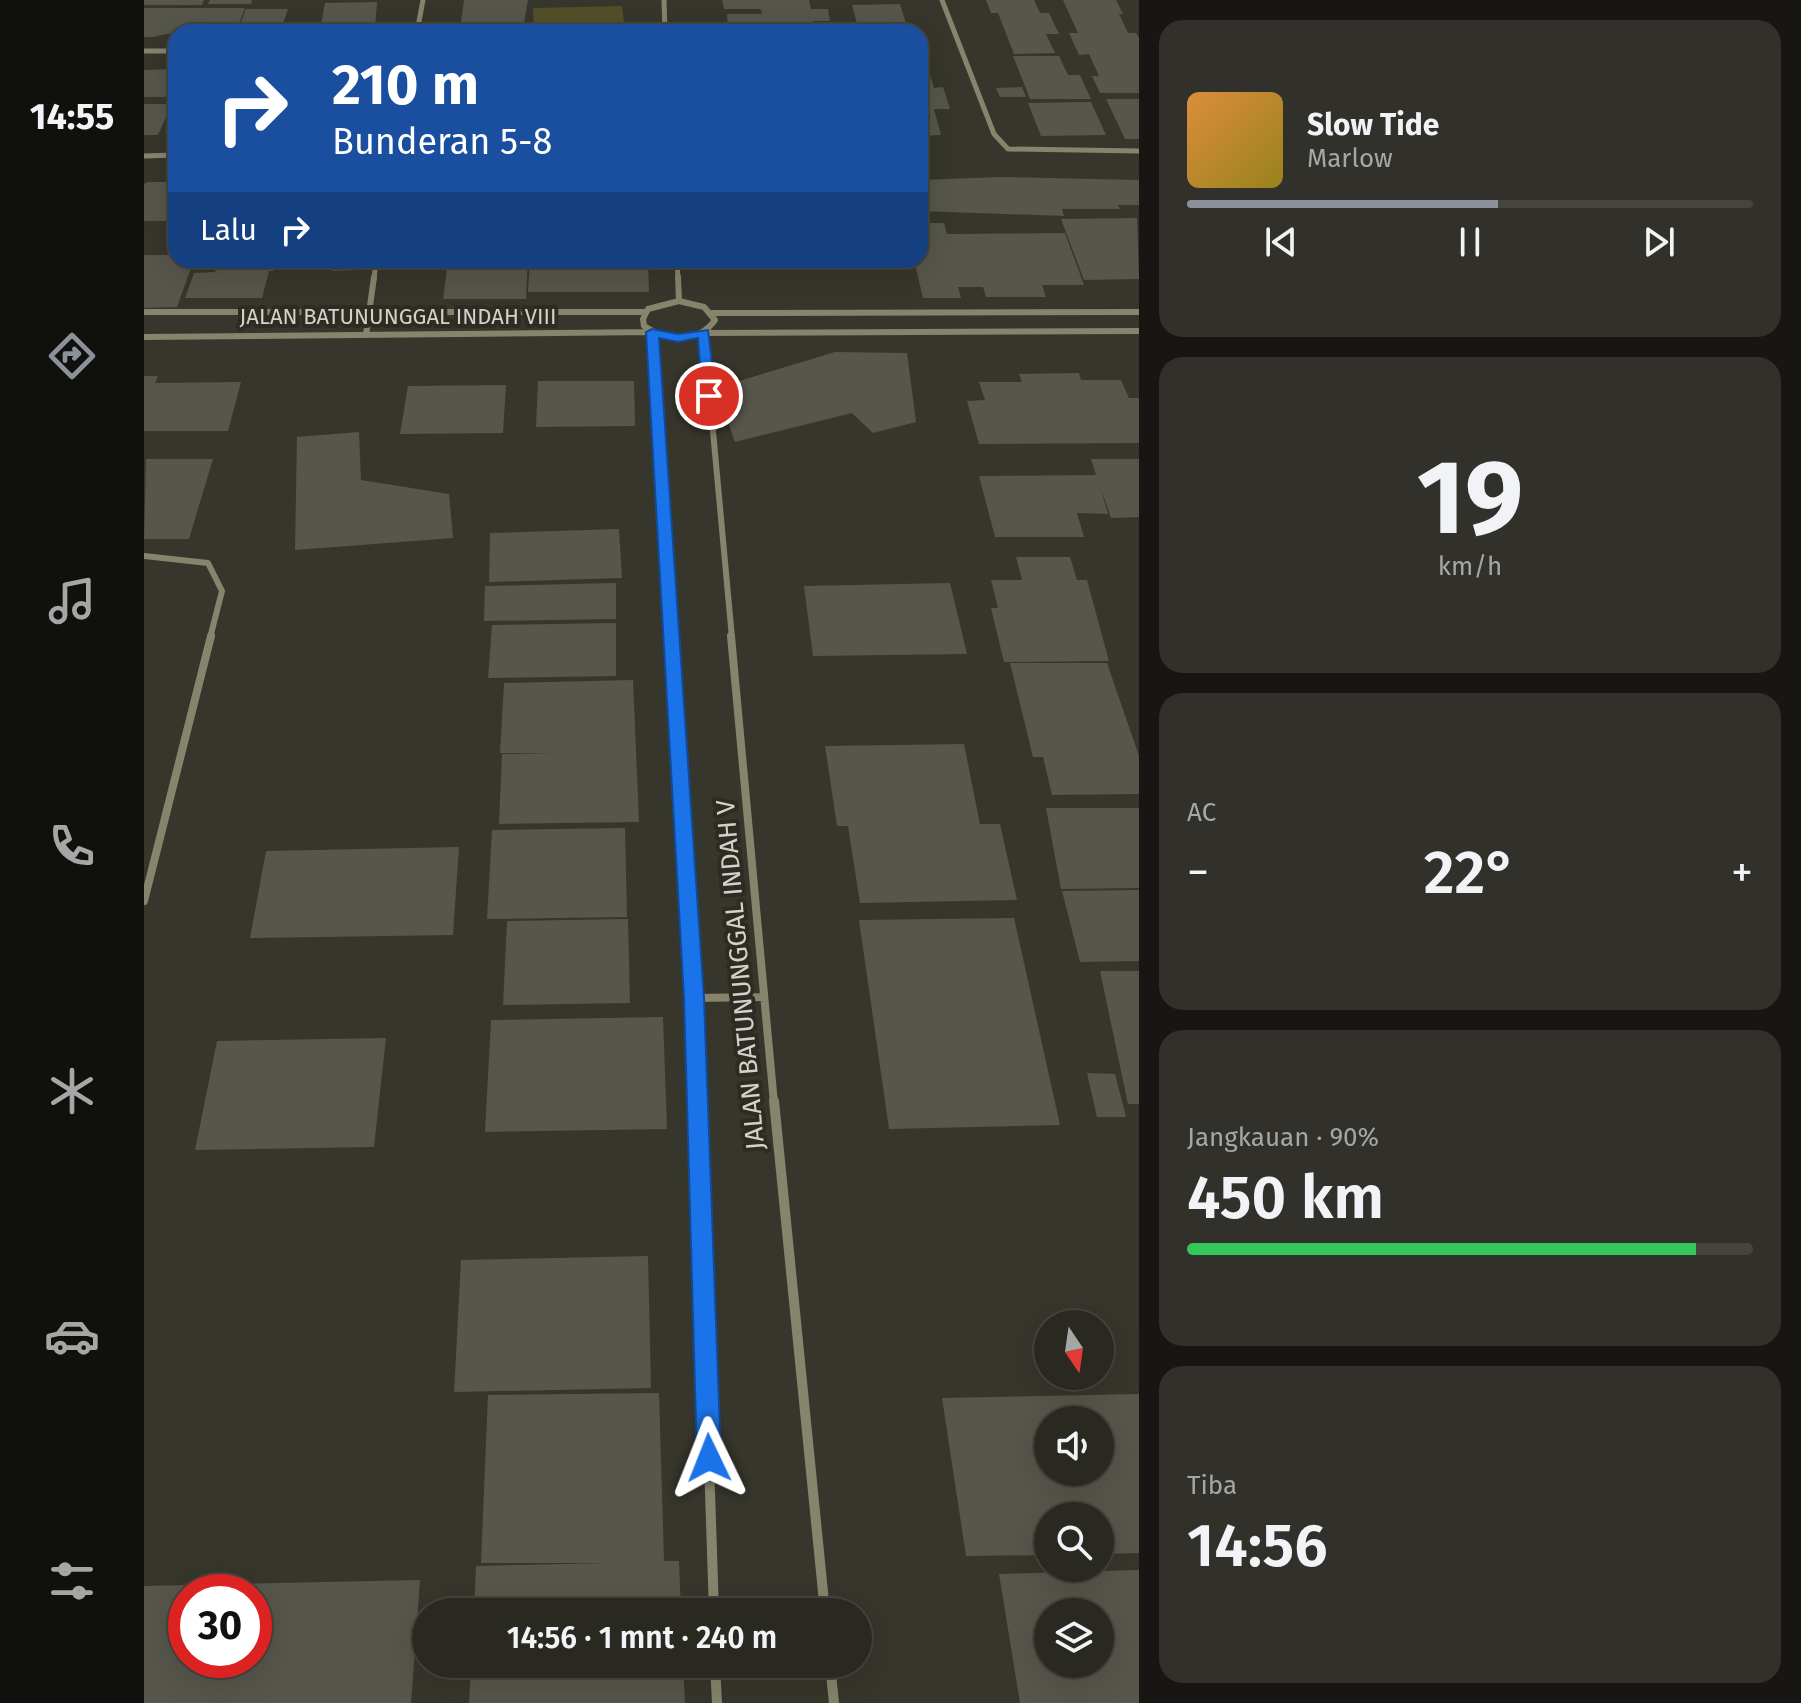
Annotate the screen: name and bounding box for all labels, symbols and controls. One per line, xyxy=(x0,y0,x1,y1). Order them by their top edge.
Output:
text: 210 m xyxy=(332,52,479,119)
icon: right xyxy=(200,56,304,160)
text: 14:55 xyxy=(30,95,114,139)
text: Slow Tide xyxy=(1307,107,1439,143)
text: Bunderan 5-8 xyxy=(332,120,552,164)
text: Marlow xyxy=(1307,143,1393,174)
icon: right xyxy=(273,208,317,252)
text: Lalu xyxy=(200,212,257,248)
icon: previous xyxy=(1259,220,1303,264)
icon: pause xyxy=(1448,220,1492,264)
icon: next xyxy=(1637,220,1681,264)
street label: JALAN BATUNUNGGAL INDAH VIII xyxy=(240,303,556,330)
icon: directions xyxy=(44,328,100,384)
pin xyxy=(675,362,743,430)
icon: arrive xyxy=(687,374,731,418)
text: 19 xyxy=(1417,436,1523,561)
text: km/h xyxy=(1438,551,1502,582)
icon: music xyxy=(44,573,100,629)
text: AC xyxy=(1187,797,1216,828)
street label: JALAN BATUNUNGGAL INDAH V xyxy=(710,798,771,1151)
icon: phone xyxy=(44,818,100,874)
text: 22° xyxy=(1424,837,1516,909)
text: − xyxy=(1187,846,1209,899)
text: + xyxy=(1731,846,1753,899)
icon: climate xyxy=(44,1063,100,1119)
text: Jangkauan · 90% xyxy=(1187,1122,1379,1153)
text: 450 km xyxy=(1187,1162,1384,1234)
icon: car xyxy=(44,1308,100,1364)
north arrow xyxy=(1034,1310,1114,1390)
map controls xyxy=(1034,1310,1114,1678)
button: sound xyxy=(1034,1406,1114,1486)
position arrow xyxy=(667,1416,751,1500)
text: Tiba xyxy=(1187,1470,1237,1501)
button: search xyxy=(1034,1502,1114,1582)
text: 14:56 xyxy=(1187,1510,1328,1582)
icon: filters xyxy=(44,1553,100,1609)
speed limit sign: 30 xyxy=(168,1574,272,1678)
button: layers xyxy=(1034,1598,1114,1678)
text: 14:56 · 1 mnt · 240 m xyxy=(507,1620,777,1656)

